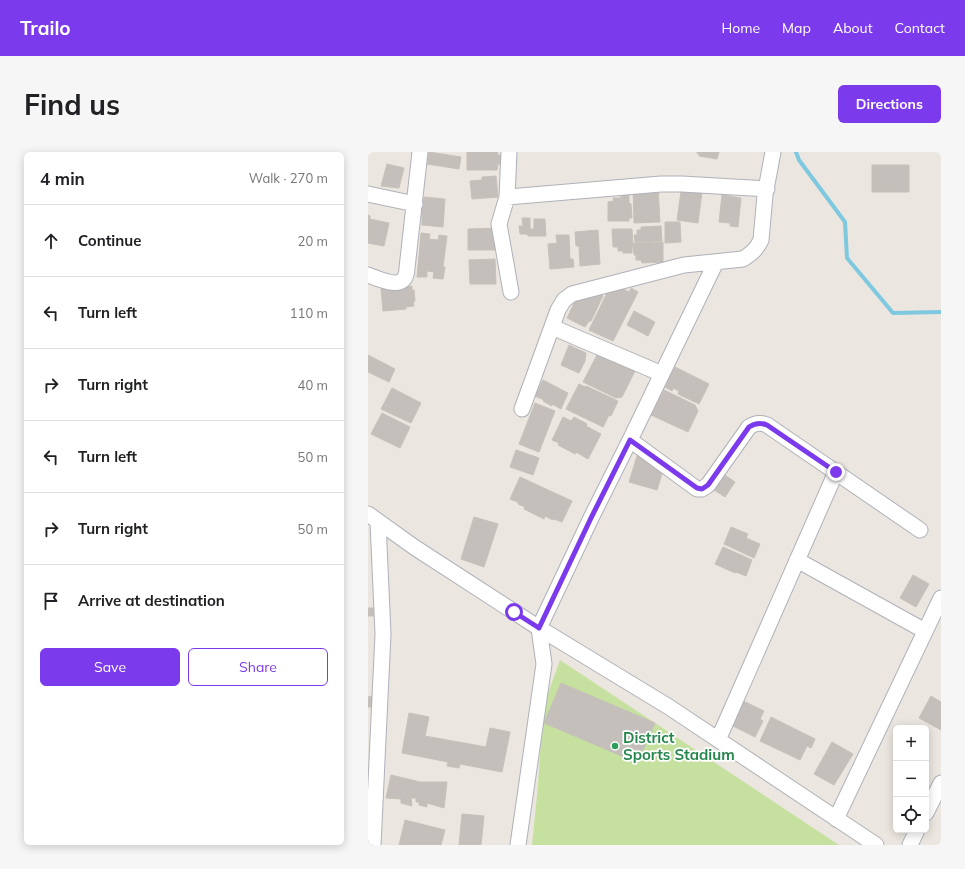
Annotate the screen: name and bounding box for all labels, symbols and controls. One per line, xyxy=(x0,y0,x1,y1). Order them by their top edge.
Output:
text: Trailo xyxy=(20,16,71,40)
text: Home xyxy=(721,19,760,37)
text: Map xyxy=(782,19,811,37)
text: About xyxy=(833,19,873,37)
text: Contact xyxy=(895,19,945,37)
button: Directions xyxy=(838,85,941,123)
text: Find us xyxy=(24,87,120,122)
text: 4 min xyxy=(40,168,85,189)
text: Walk · 270 m xyxy=(249,170,328,186)
icon: ahead xyxy=(40,230,62,252)
text: Continue xyxy=(78,231,141,250)
text: 20 m xyxy=(298,233,328,249)
icon: left xyxy=(40,302,62,324)
text: Turn left xyxy=(78,303,137,322)
text: 110 m xyxy=(290,305,328,321)
icon: right xyxy=(40,374,62,396)
text: Turn right xyxy=(78,375,148,394)
text: 40 m xyxy=(298,377,328,393)
icon: left xyxy=(40,446,62,468)
text: Turn left xyxy=(78,447,137,466)
text: 50 m xyxy=(298,449,328,465)
route end xyxy=(827,463,845,481)
icon: right xyxy=(40,518,62,540)
text: Turn right xyxy=(78,519,148,538)
text: 50 m xyxy=(298,521,328,537)
icon: arrive xyxy=(40,590,62,612)
text: Arrive at destination xyxy=(78,591,225,610)
route start xyxy=(505,603,523,621)
button: Save xyxy=(40,648,180,686)
button: Share xyxy=(188,648,328,686)
map controls xyxy=(893,725,929,833)
button: + xyxy=(893,725,929,761)
place label: District Sports Stadium xyxy=(623,728,735,764)
marker: District Sports Stadium xyxy=(610,741,620,751)
button: − xyxy=(893,761,929,797)
button: locate xyxy=(893,797,929,833)

